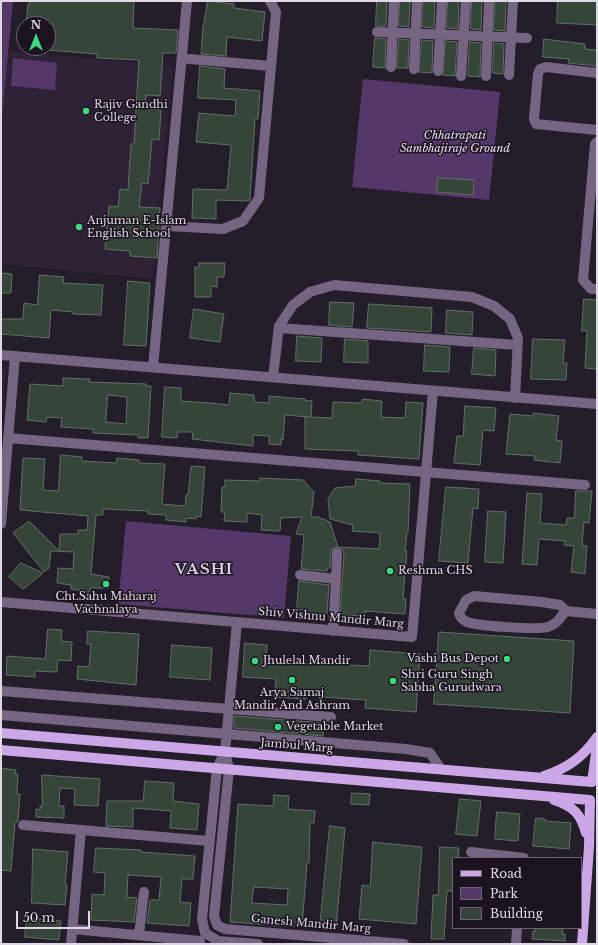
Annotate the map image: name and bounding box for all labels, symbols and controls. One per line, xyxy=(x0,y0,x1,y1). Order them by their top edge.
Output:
north arrow xyxy=(16,16,56,56)
text: N xyxy=(31,18,41,32)
place label: Rajiv Gandhi College xyxy=(94,98,168,124)
marker: Rajiv Gandhi College xyxy=(81,106,91,116)
park label: Chhatrapati Sambhajiraje Ground xyxy=(400,129,510,155)
place label: Anjuman E-Islam English School xyxy=(87,214,186,240)
marker: Anjuman E-Islam English School xyxy=(74,222,84,232)
district label: VASHI xyxy=(175,561,233,579)
place label: Reshma CHS xyxy=(398,564,473,578)
marker: Reshma CHS xyxy=(385,566,395,576)
marker: Cht.Sahu Maharaj Vachnalaya xyxy=(101,579,111,589)
place label: Cht.Sahu Maharaj Vachnalaya xyxy=(55,590,157,616)
street label: Shiv Vishnu Mandir Marg xyxy=(258,605,404,631)
place label: Vashi Bus Depot xyxy=(407,652,499,666)
place label: Jhulelal Mandir xyxy=(263,654,351,668)
marker: Vashi Bus Depot xyxy=(502,654,512,664)
marker: Jhulelal Mandir xyxy=(250,656,260,666)
place label: Shri Guru Singh Sabha Gurudwara xyxy=(401,668,502,694)
marker: Arya Samaj Mandir And Ashram xyxy=(287,675,297,685)
marker: Shri Guru Singh Sabha Gurudwara xyxy=(388,676,398,686)
place label: Arya Samaj Mandir And Ashram xyxy=(234,686,350,712)
place label: Vegetable Market xyxy=(286,720,383,734)
marker: Vegetable Market xyxy=(273,722,283,732)
street label: Jambul Marg xyxy=(260,736,334,756)
legend xyxy=(452,857,582,929)
text: Road xyxy=(490,866,522,881)
text: Park xyxy=(490,886,518,901)
scale bar xyxy=(18,903,92,929)
text: Building xyxy=(490,906,543,921)
text: 50 m xyxy=(23,910,55,925)
street label: Ganesh Mandir Marg xyxy=(250,912,372,936)

